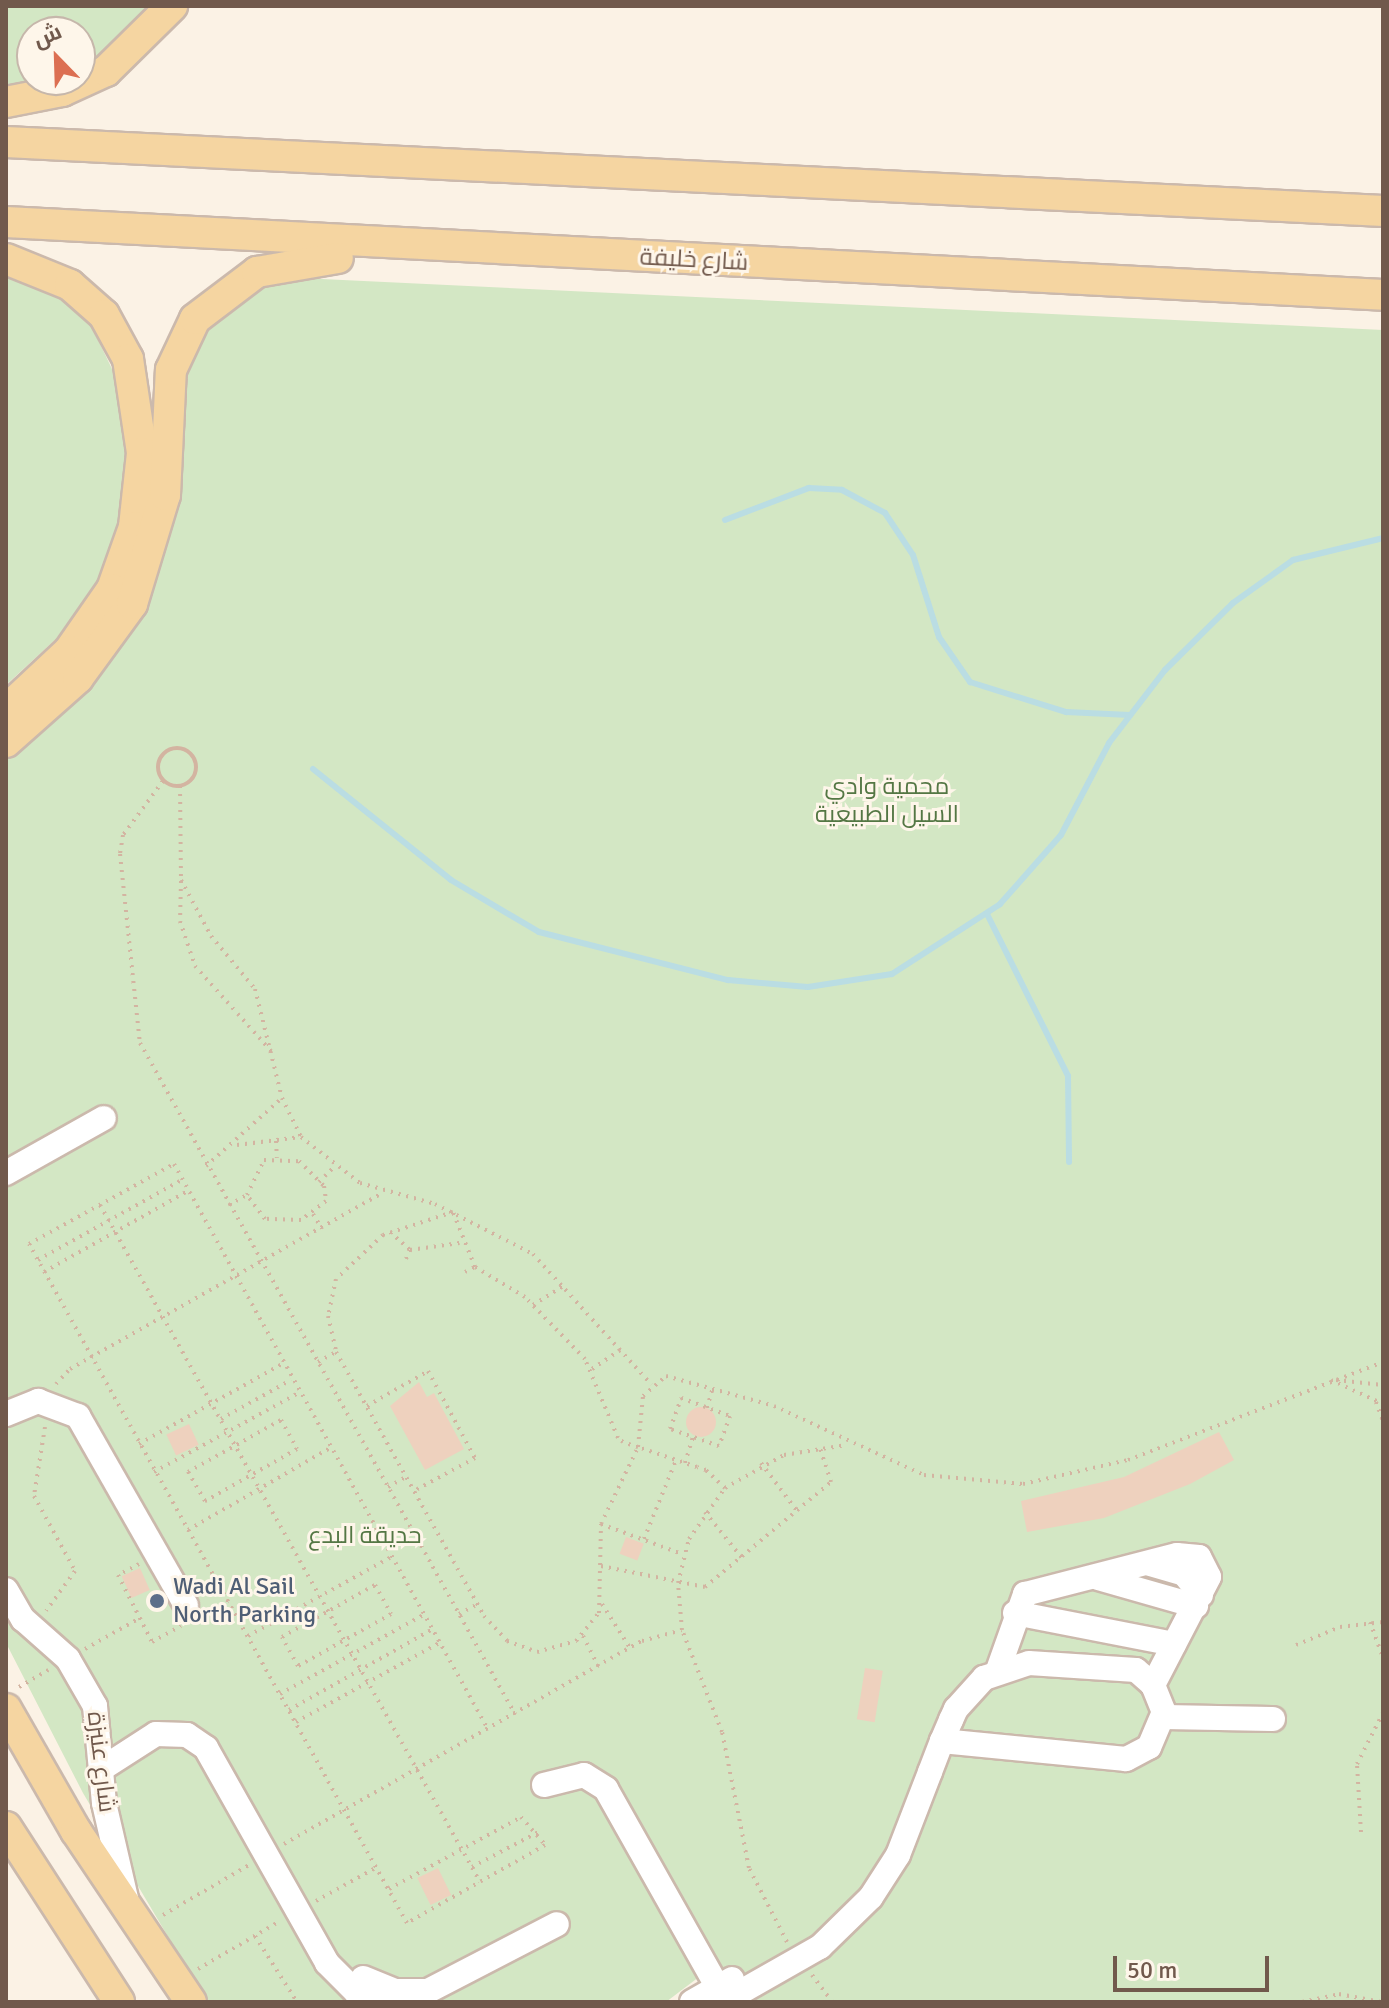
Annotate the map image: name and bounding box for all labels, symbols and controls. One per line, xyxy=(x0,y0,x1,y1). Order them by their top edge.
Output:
north arrow xyxy=(16,16,96,96)
text: ش xyxy=(29,17,65,53)
street label: شارع خليفة xyxy=(639,243,749,277)
park label: محمية وادي السيل الطبيعية xyxy=(815,773,959,829)
park label: حديقة البدع xyxy=(308,1522,422,1550)
place label: Wadi Al Sail North Parking xyxy=(173,1573,316,1629)
marker: Wadi Al Sail North Parking xyxy=(148,1592,166,1610)
street label: شارع عنيزة xyxy=(81,1710,121,1814)
scale bar xyxy=(1117,1940,1273,1990)
text: 50 m xyxy=(1127,1955,1177,1985)

